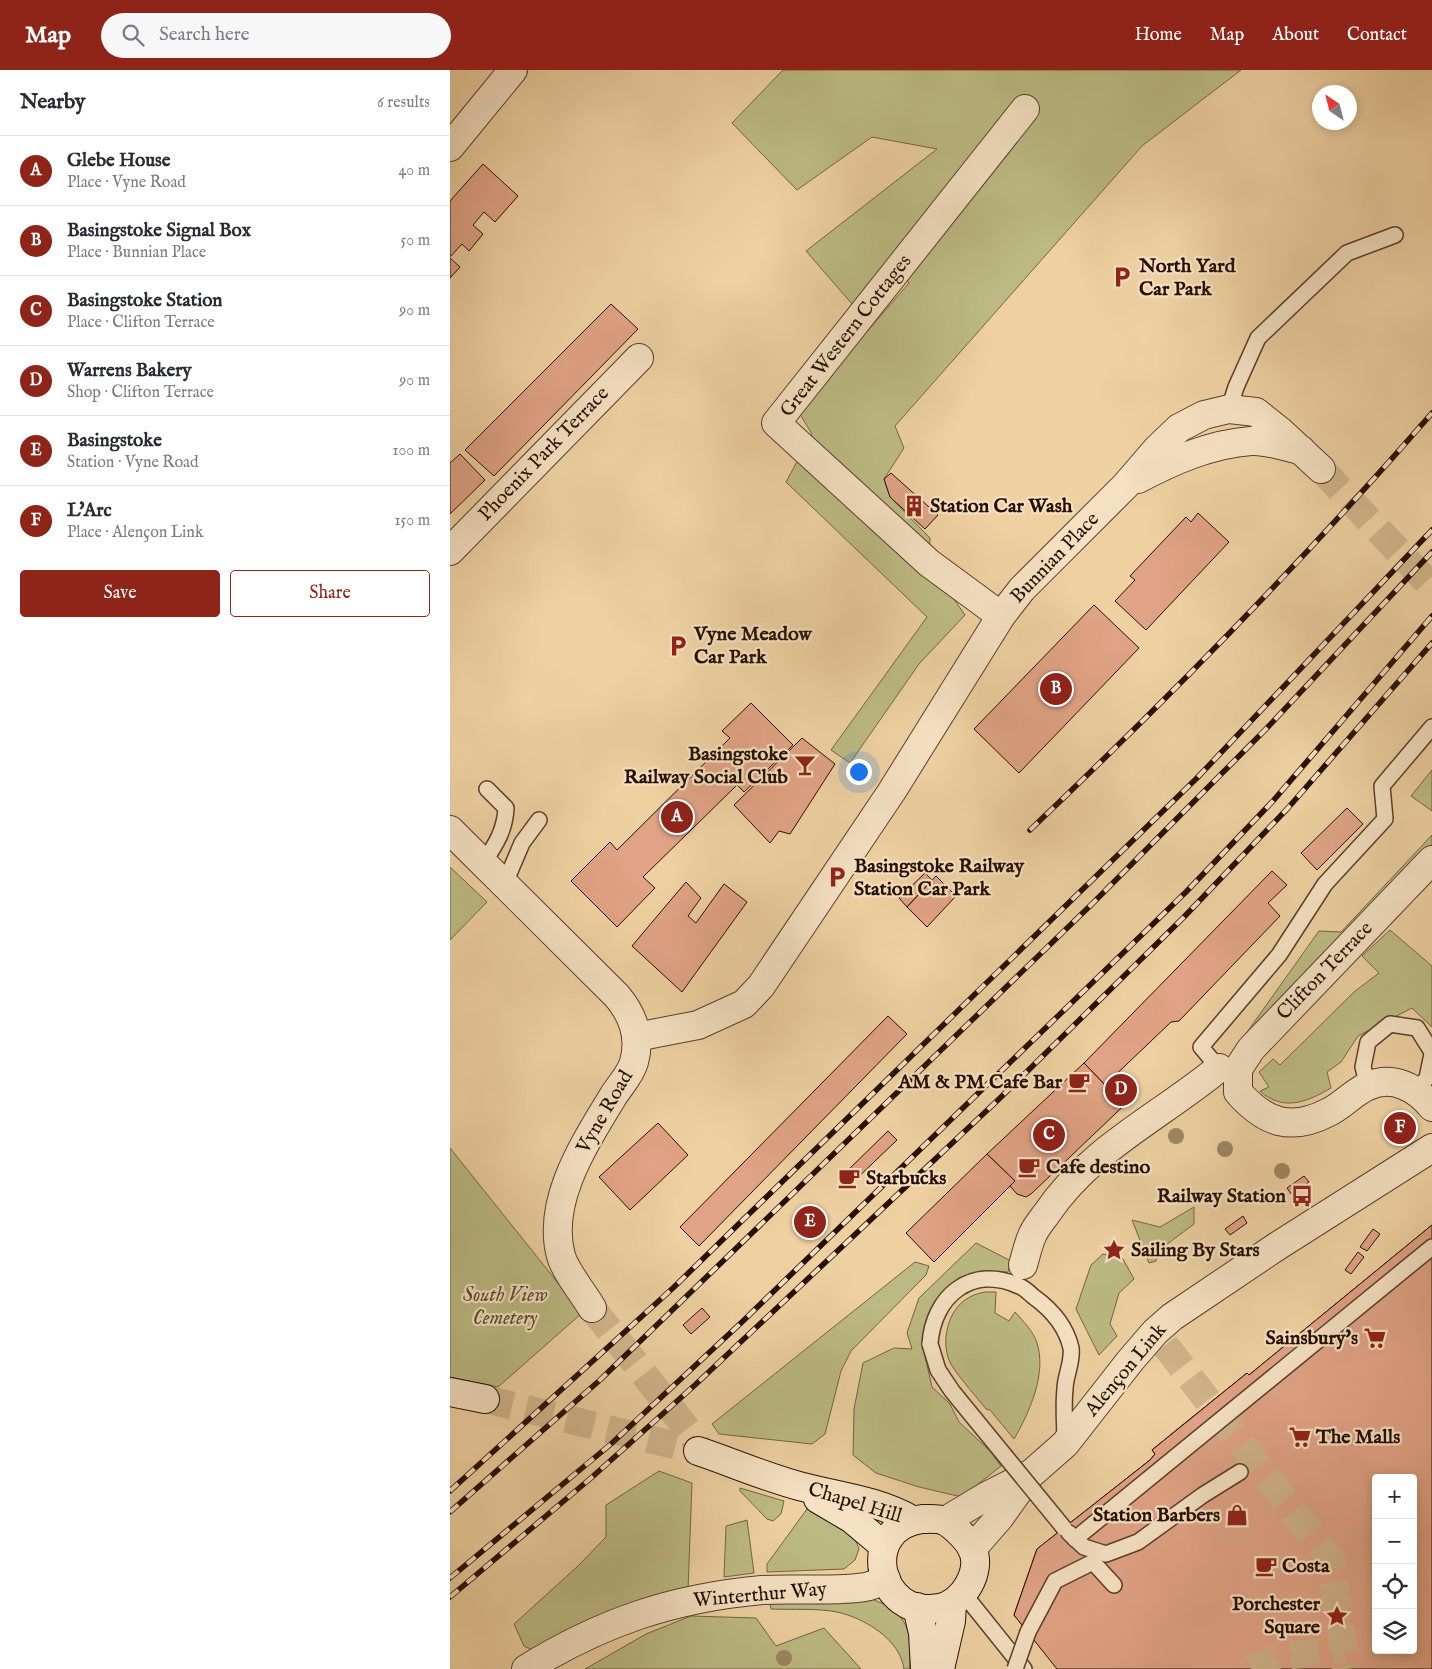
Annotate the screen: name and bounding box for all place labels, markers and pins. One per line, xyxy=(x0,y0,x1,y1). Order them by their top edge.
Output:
place label: North Yard Car Park xyxy=(1138,254,1237,302)
parking icon: North Yard Car Park xyxy=(1109,264,1135,290)
building icon: Station Car Wash xyxy=(901,493,927,519)
place label: Station Car Wash xyxy=(930,494,1073,519)
place label: Vyne Meadow Car Park xyxy=(693,622,812,670)
parking icon: Vyne Meadow Car Park xyxy=(665,633,691,659)
pin: B xyxy=(1040,670,1072,708)
place label: Basingstoke Railway Social Club xyxy=(624,742,789,790)
bar icon: Basingstoke Railway Social Club xyxy=(792,752,818,778)
pin: A xyxy=(661,798,693,836)
place label: Basingstoke Railway Station Car Park xyxy=(854,854,1025,902)
parking icon: Basingstoke Railway Station Car Park xyxy=(824,864,850,890)
cafe icon: AM & PM Cafe Bar xyxy=(1066,1069,1092,1095)
place label: AM & PM Cafe Bar xyxy=(897,1070,1063,1095)
pin: D xyxy=(1105,1071,1137,1109)
pin: F xyxy=(1384,1109,1416,1147)
pin: C xyxy=(1033,1116,1065,1154)
cafe icon: Cafe destino xyxy=(1016,1154,1042,1180)
place label: Cafe destino xyxy=(1046,1155,1150,1180)
cafe icon: Starbucks xyxy=(836,1165,862,1191)
place label: Starbucks xyxy=(866,1166,946,1191)
bus stop icon: Railway Station xyxy=(1289,1183,1315,1209)
place label: Railway Station xyxy=(1157,1184,1286,1209)
pin: E xyxy=(794,1203,826,1241)
place icon: Sailing By Stars xyxy=(1101,1237,1127,1263)
place label: Sailing By Stars xyxy=(1131,1238,1260,1263)
supermarket icon: Sainsbury's xyxy=(1362,1325,1388,1351)
place label: Sainsbury's xyxy=(1266,1326,1358,1351)
supermarket icon: The Malls xyxy=(1287,1424,1313,1450)
place label: The Malls xyxy=(1315,1425,1400,1450)
shop icon: Station Barbers xyxy=(1224,1502,1250,1528)
place label: Station Barbers xyxy=(1093,1503,1220,1528)
cafe icon: Costa xyxy=(1253,1553,1279,1579)
place label: Costa xyxy=(1282,1554,1330,1579)
place label: Porchester Square xyxy=(1232,1592,1321,1640)
place icon: Porchester Square xyxy=(1324,1603,1350,1629)

